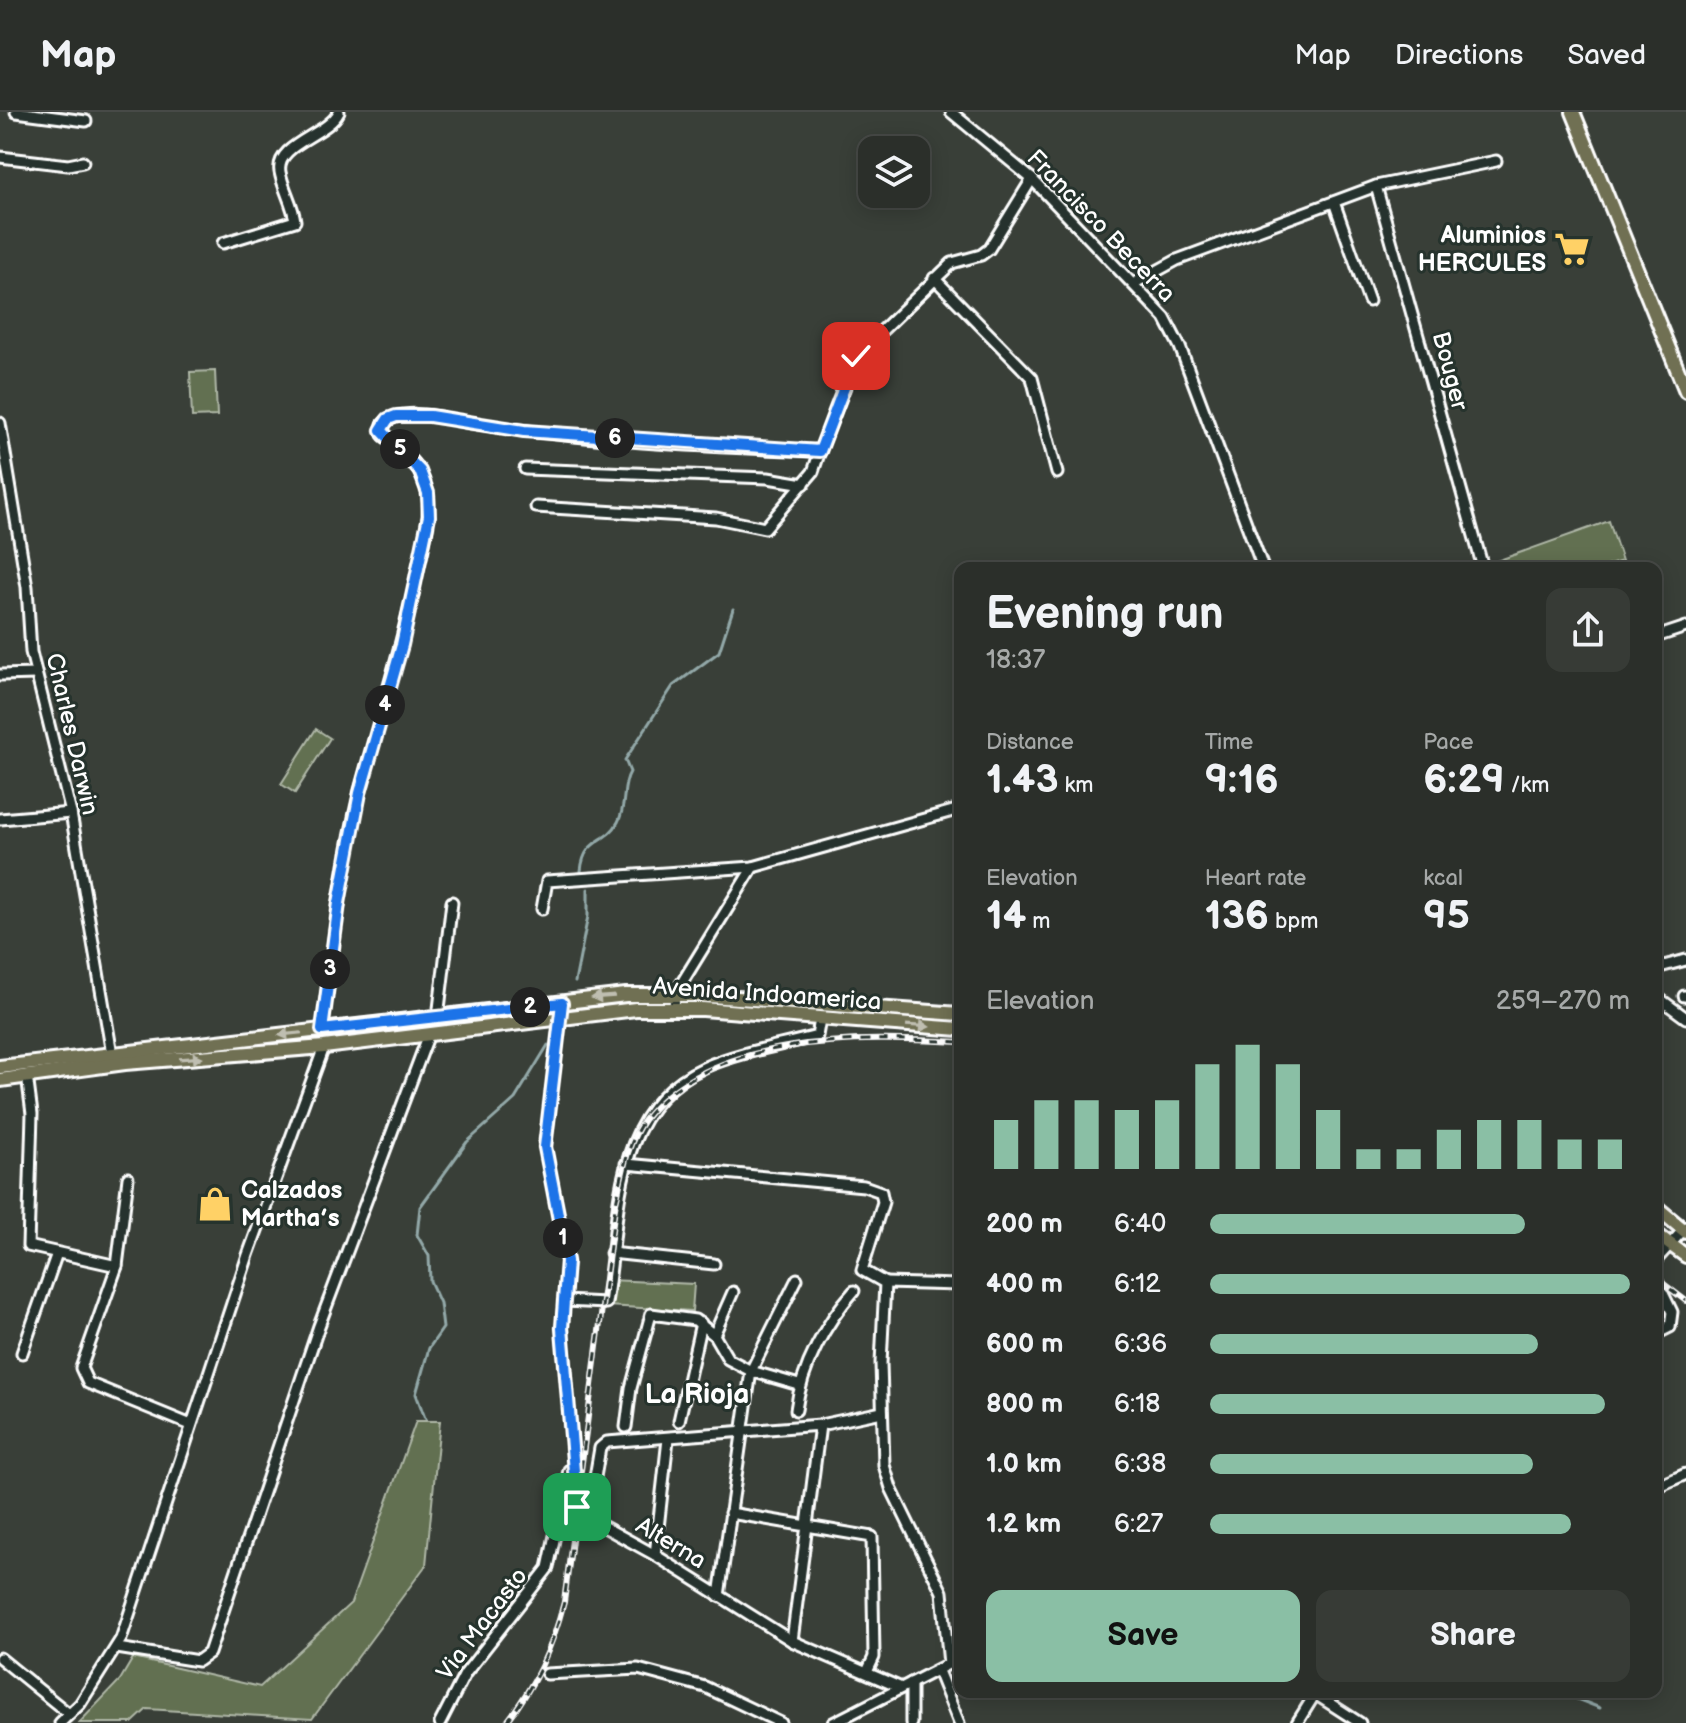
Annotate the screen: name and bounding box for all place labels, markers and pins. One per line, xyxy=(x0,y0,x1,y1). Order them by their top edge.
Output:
place label: Aluminios HERCULES xyxy=(1418,221,1546,278)
supermarket icon: Aluminios HERCULES xyxy=(1553,230,1591,268)
pin xyxy=(822,322,890,390)
pin: 6 xyxy=(595,418,635,458)
pin: 5 xyxy=(380,429,420,469)
pin: 4 xyxy=(365,685,405,725)
pin: 3 xyxy=(310,949,350,989)
pin: 2 xyxy=(510,987,550,1027)
place label: Calzados Martha’s xyxy=(241,1176,343,1233)
shop icon: Calzados Martha’s xyxy=(196,1185,234,1223)
pin: 1 xyxy=(543,1218,583,1258)
pin xyxy=(543,1473,611,1541)

